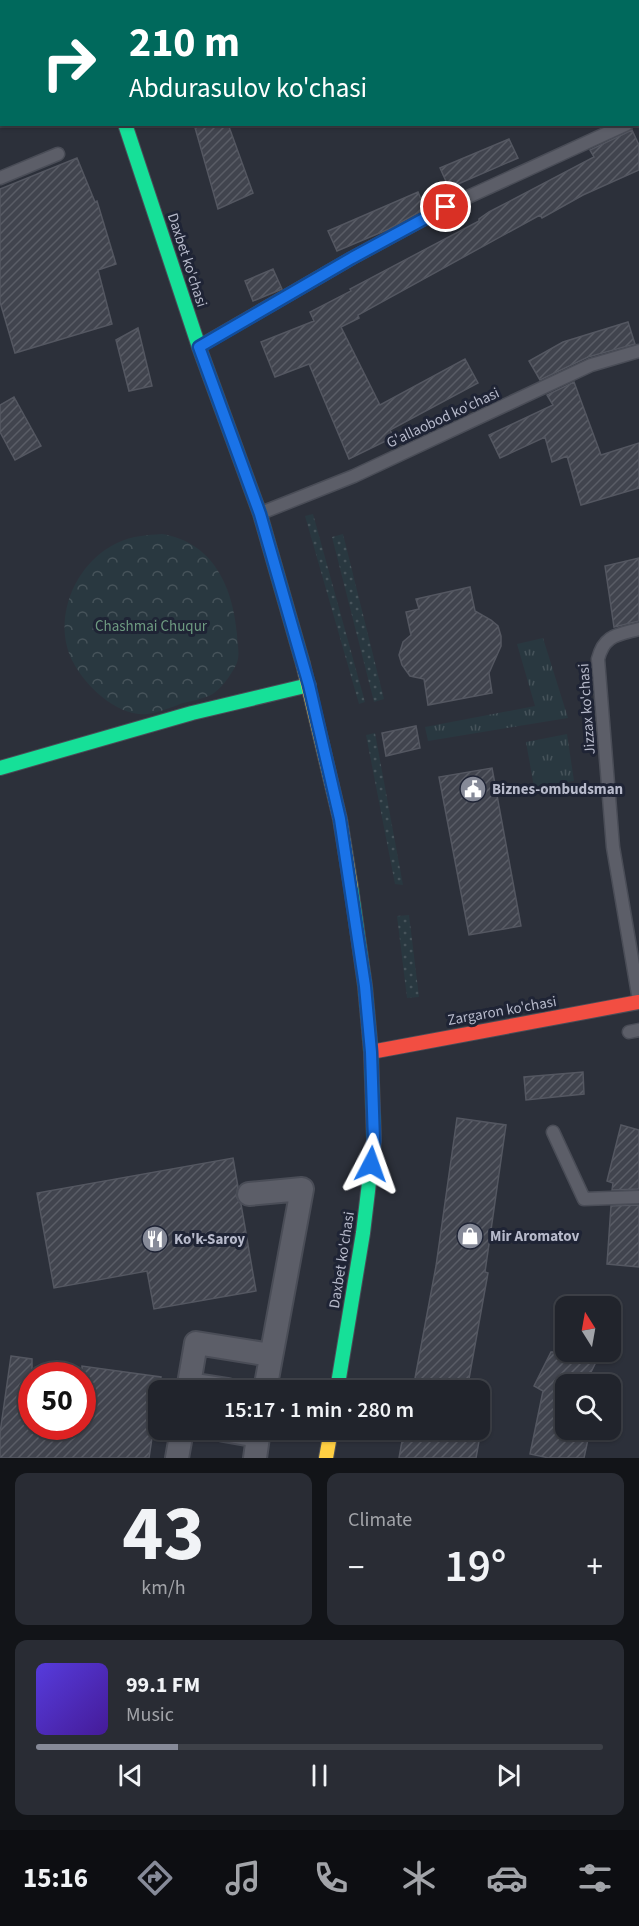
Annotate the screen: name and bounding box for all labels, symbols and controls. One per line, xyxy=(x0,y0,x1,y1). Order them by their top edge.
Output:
text: 210 m xyxy=(129,13,240,73)
icon: right xyxy=(30,24,108,102)
text: Abdurasulov ko'chasi xyxy=(129,69,367,108)
pin xyxy=(420,181,471,232)
icon: arrive xyxy=(429,190,462,223)
street label: Daxbet ko'chasi xyxy=(162,210,212,310)
street label: G'allaobod ko'chasi xyxy=(383,383,503,453)
park label: Chashmai Chuqur xyxy=(95,616,208,637)
street label: Jizzax ko'chasi xyxy=(573,663,601,755)
public building icon: Biznes-ombudsman xyxy=(458,774,488,804)
place label: Biznes-ombudsman xyxy=(492,779,623,800)
street label: Zargaron ko'chasi xyxy=(446,991,558,1031)
position arrow xyxy=(339,1132,403,1196)
street label: Daxbet ko'chasi xyxy=(324,1210,360,1310)
shop icon: Mir Aromatov xyxy=(455,1221,485,1251)
restaurant icon: Ko'k-Saroy xyxy=(140,1224,170,1254)
place label: Mir Aromatov xyxy=(490,1226,579,1247)
place label: Ko'k-Saroy xyxy=(174,1229,245,1250)
north arrow xyxy=(555,1296,621,1362)
map controls xyxy=(555,1296,621,1440)
speed limit sign: 50 xyxy=(18,1362,96,1440)
button: search xyxy=(555,1374,621,1440)
text: 15:17 · 1 min · 280 m xyxy=(224,1394,414,1426)
text: 43 xyxy=(122,1479,205,1590)
text: Climate xyxy=(348,1506,412,1534)
text: 19° xyxy=(445,1535,506,1599)
text: − xyxy=(348,1544,364,1591)
text: + xyxy=(587,1544,603,1591)
text: km/h xyxy=(141,1574,186,1602)
text: 99.1 FM xyxy=(126,1669,200,1701)
text: Music xyxy=(126,1701,174,1729)
icon: previous xyxy=(114,1759,147,1792)
icon: pause xyxy=(303,1759,336,1792)
icon: next xyxy=(492,1759,525,1792)
icon: directions xyxy=(134,1857,176,1899)
icon: music xyxy=(222,1857,264,1899)
icon: phone xyxy=(310,1857,352,1899)
icon: climate xyxy=(398,1857,440,1899)
icon: car xyxy=(486,1857,528,1899)
icon: filters xyxy=(574,1857,616,1899)
text: 15:16 xyxy=(23,1859,88,1898)

